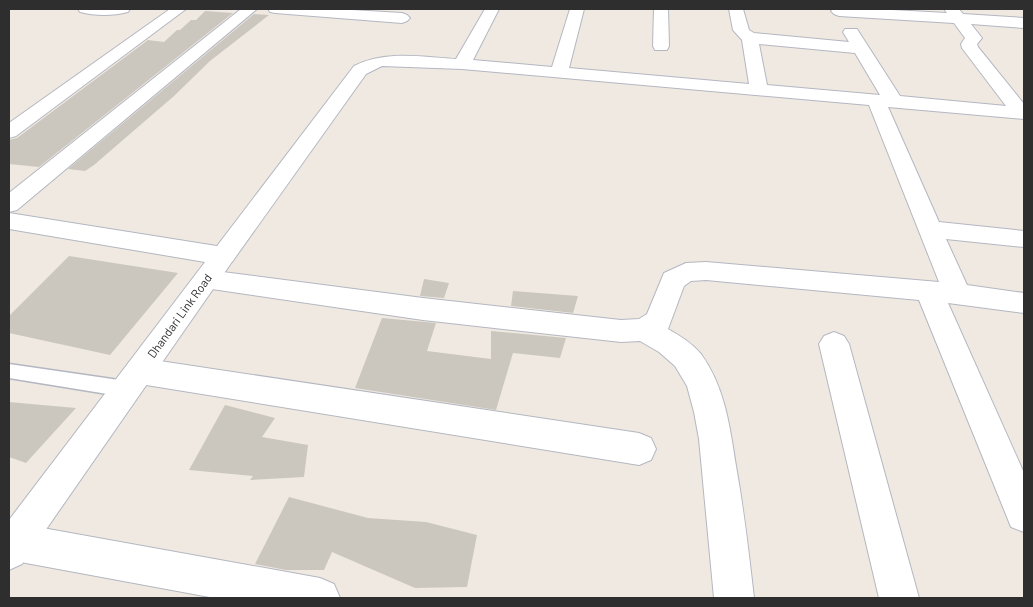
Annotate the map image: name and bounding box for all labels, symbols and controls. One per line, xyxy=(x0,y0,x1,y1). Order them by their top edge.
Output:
street label: Dhandari Link Road xyxy=(144,271,214,360)

